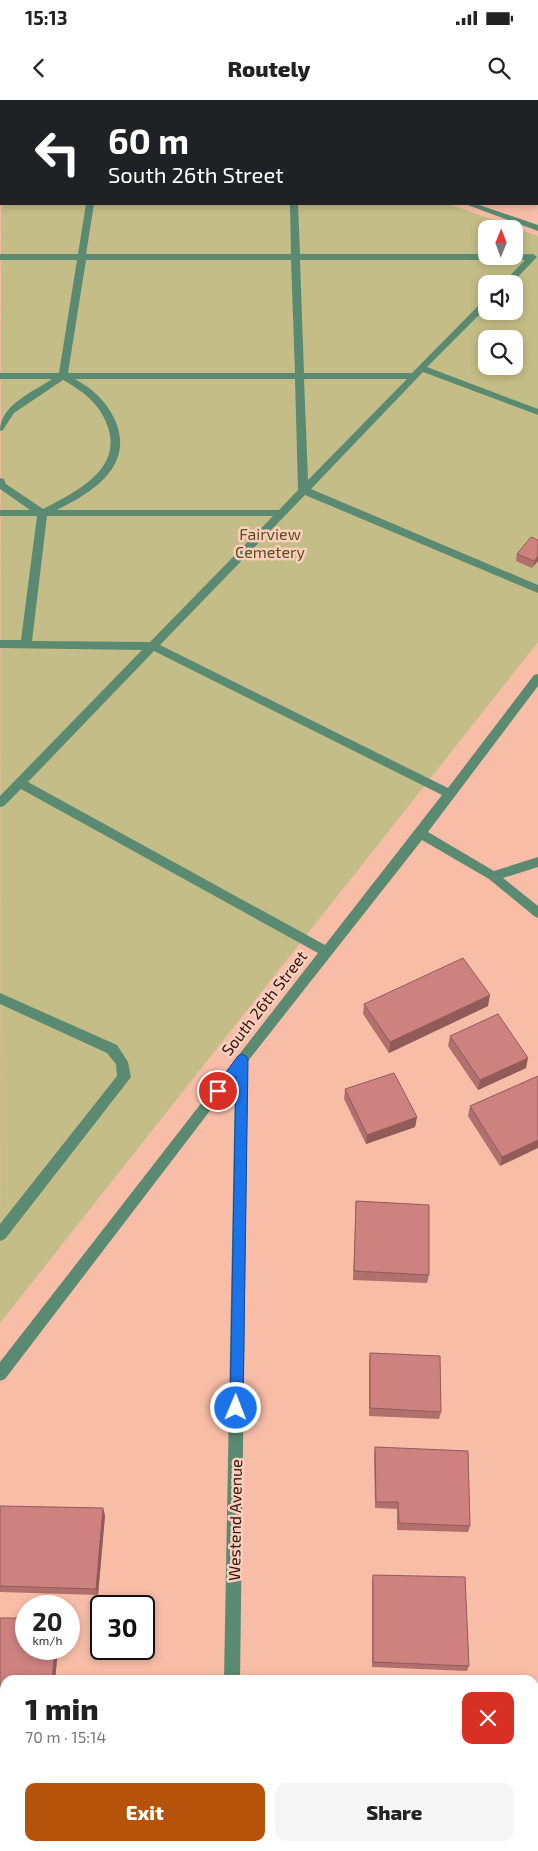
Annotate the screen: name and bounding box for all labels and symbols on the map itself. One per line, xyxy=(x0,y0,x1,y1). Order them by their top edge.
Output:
north arrow xyxy=(478,220,522,265)
park label: Fairview Cemetery xyxy=(235,524,305,561)
street label: South 26th Street xyxy=(217,947,310,1059)
pin xyxy=(197,1070,239,1112)
position arrow xyxy=(209,1381,261,1433)
street label: Westend Avenue xyxy=(224,1459,245,1581)
speed limit sign: 30 xyxy=(90,1595,155,1660)

